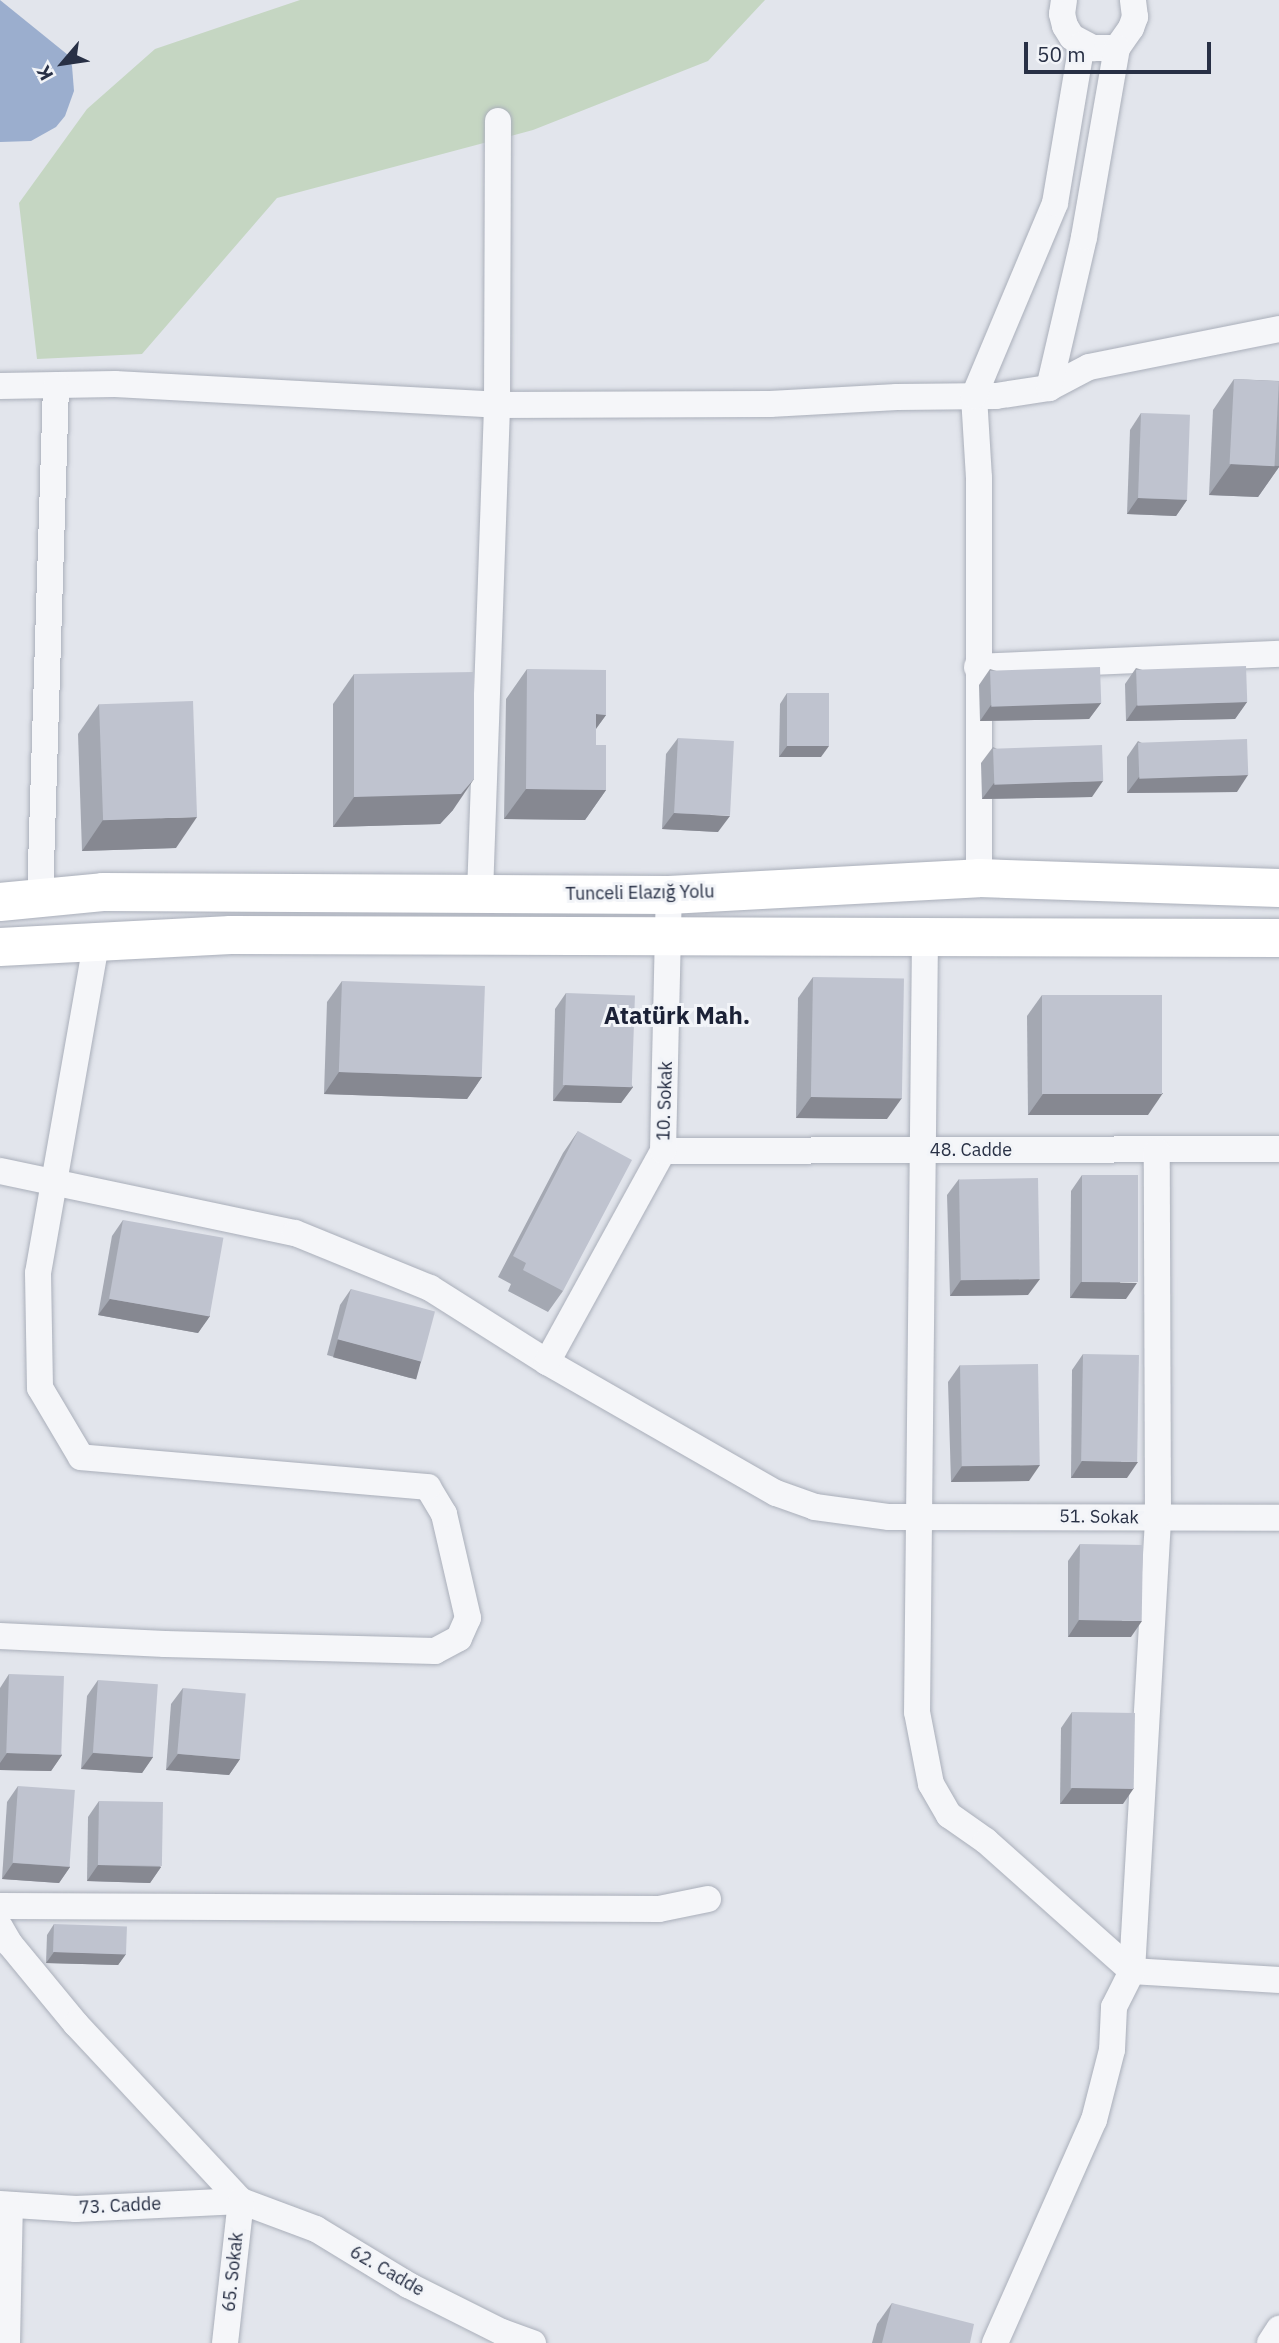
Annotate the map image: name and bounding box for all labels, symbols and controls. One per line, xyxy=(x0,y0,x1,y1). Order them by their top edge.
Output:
north arrow xyxy=(28,28,98,98)
scale bar xyxy=(1027,28,1214,72)
text: 50 m xyxy=(1037,40,1086,68)
text: K xyxy=(31,62,58,85)
street label: Tunceli Elazığ Yolu xyxy=(565,881,715,905)
district label: Atatürk Mah. xyxy=(604,1002,750,1030)
street label: 10. Sokak xyxy=(653,1061,677,1141)
street label: 48. Cadde xyxy=(930,1139,1012,1161)
street label: 51. Sokak xyxy=(1059,1506,1139,1528)
street label: 73. Cadde xyxy=(78,2193,162,2219)
street label: 65. Sokak xyxy=(218,2231,248,2313)
street label: 62. Cadde xyxy=(346,2241,428,2301)

